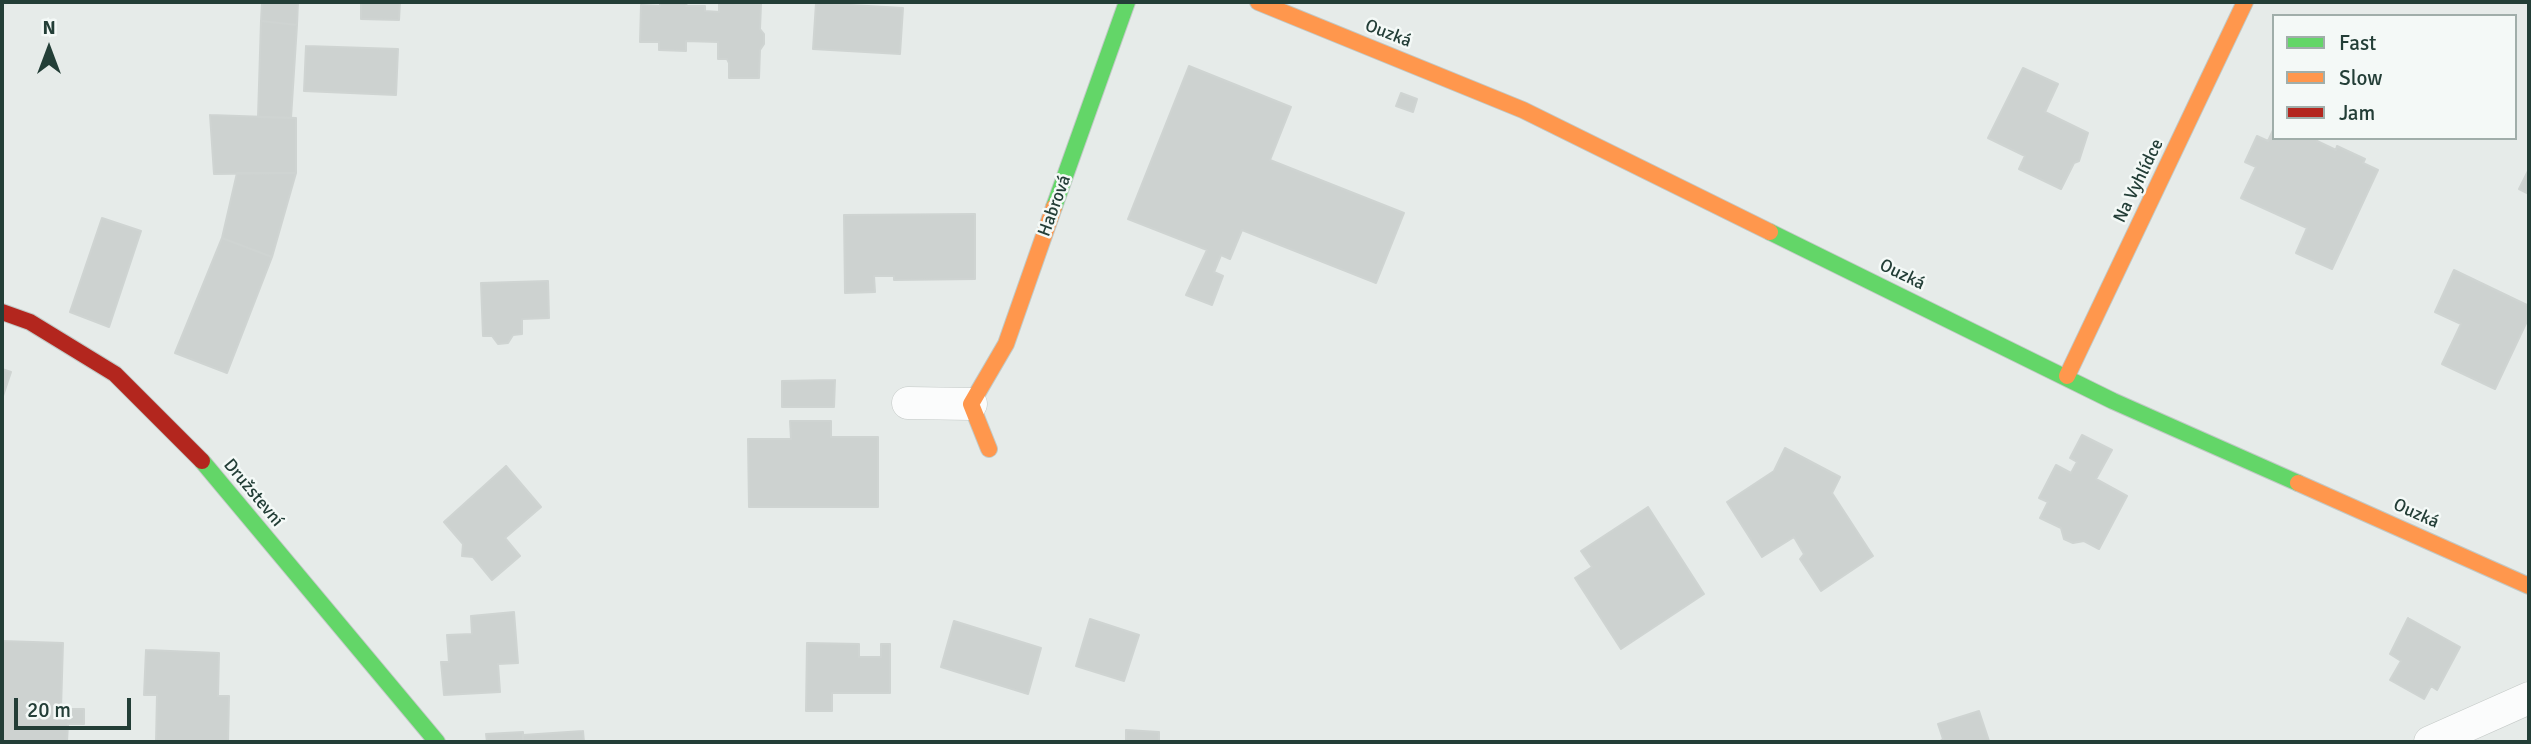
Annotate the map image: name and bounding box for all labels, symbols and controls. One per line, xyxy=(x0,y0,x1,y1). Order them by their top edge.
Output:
north arrow xyxy=(14,14,84,84)
legend xyxy=(2272,14,2517,140)
street label: Ouzká xyxy=(1362,15,1414,53)
text: N xyxy=(42,16,56,40)
text: Fast xyxy=(2339,30,2376,56)
text: Slow xyxy=(2339,65,2383,91)
text: Jam xyxy=(2339,100,2375,126)
street label: Na Vyhlídce xyxy=(2109,136,2169,226)
street label: Habrová xyxy=(1034,172,1076,240)
street label: Ouzká xyxy=(1876,255,1928,295)
street label: Družstevní xyxy=(218,455,288,531)
street label: Ouzká xyxy=(2390,494,2442,534)
scale bar xyxy=(18,684,135,728)
text: 20 m xyxy=(27,697,71,723)

